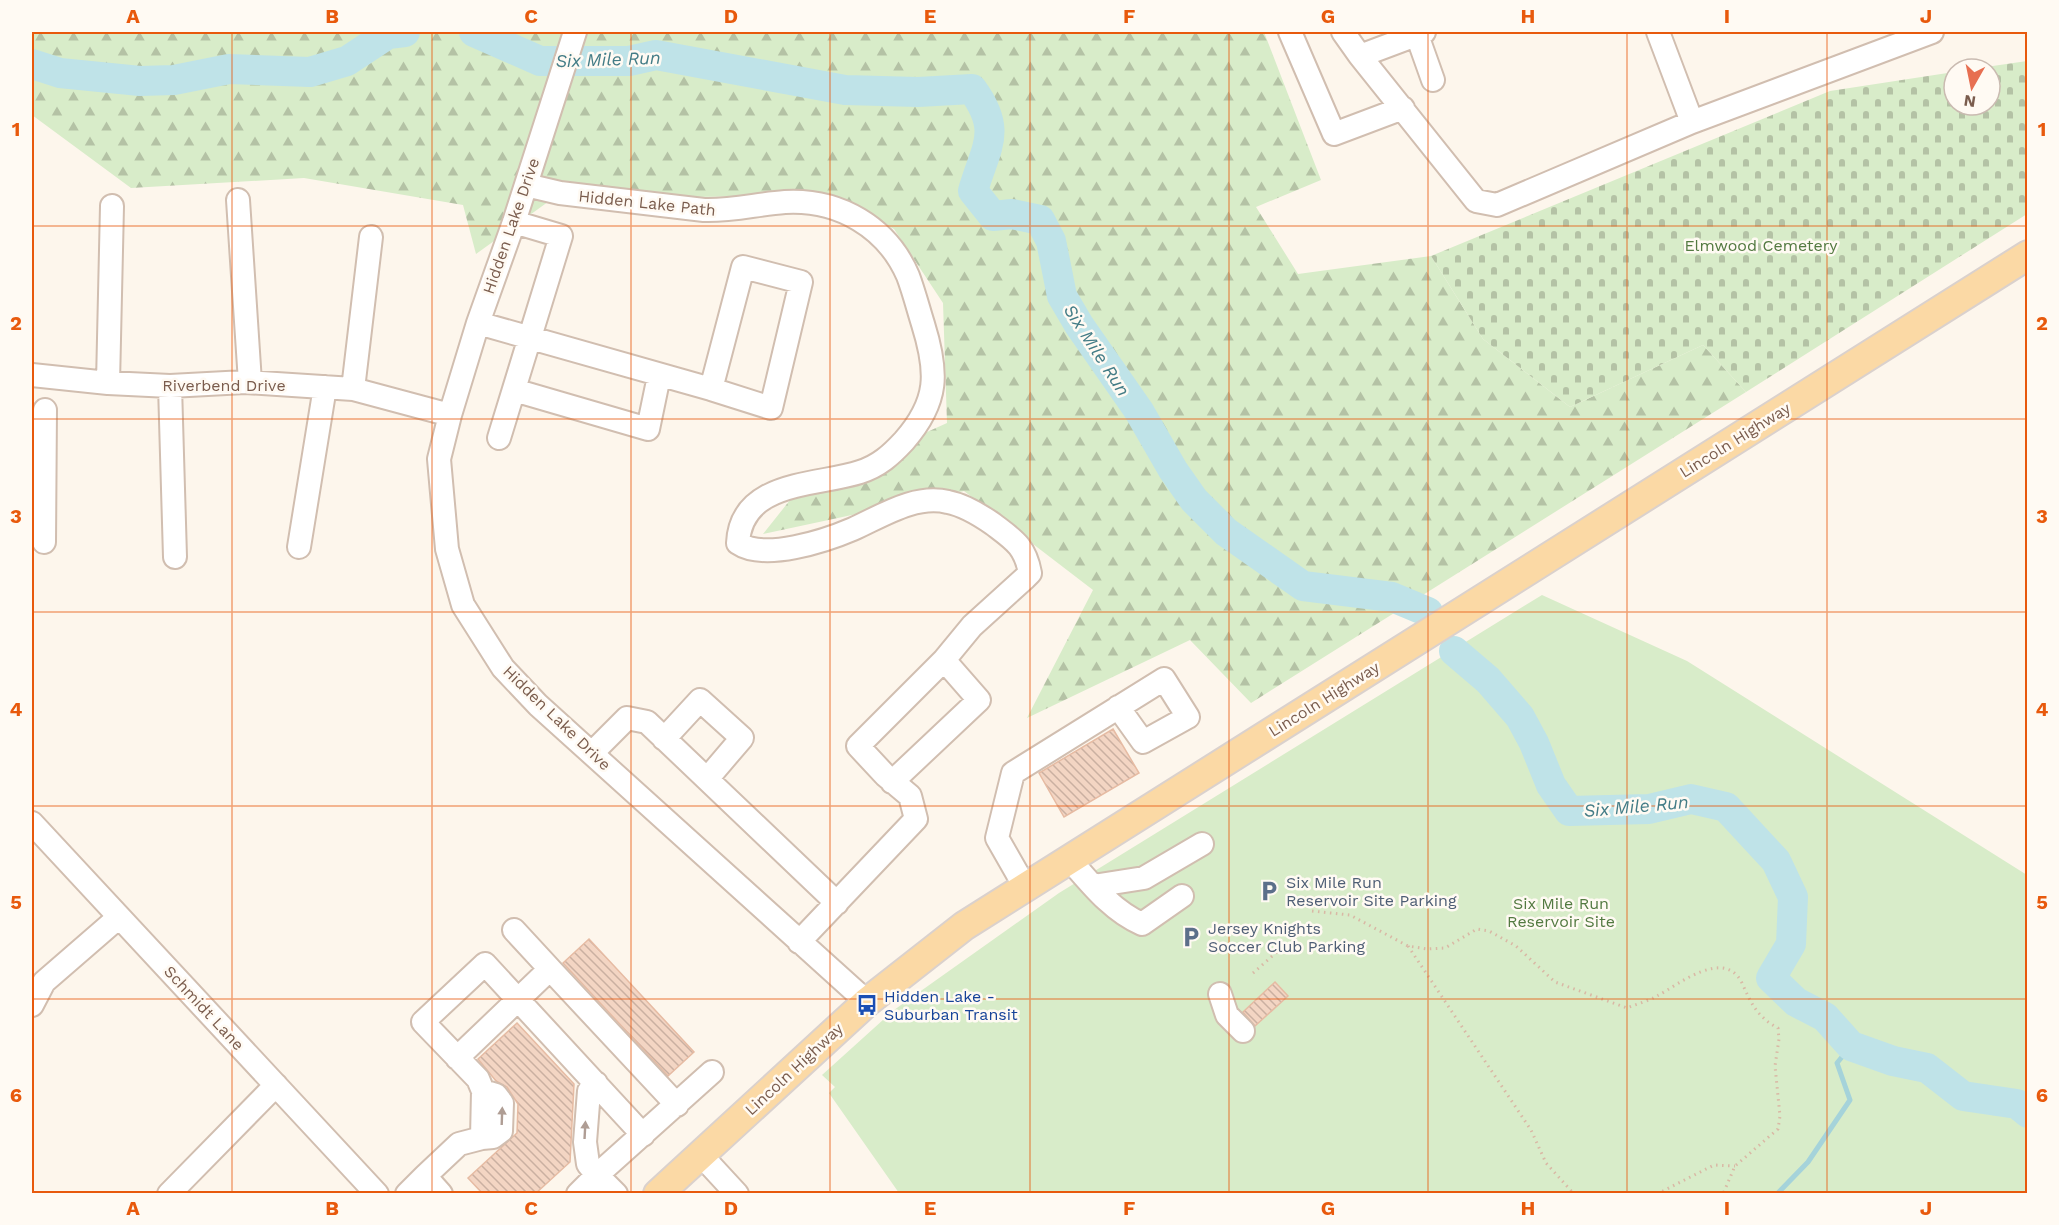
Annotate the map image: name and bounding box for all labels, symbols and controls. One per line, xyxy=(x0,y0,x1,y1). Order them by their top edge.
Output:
text: A xyxy=(126,4,140,28)
text: B xyxy=(325,4,339,28)
text: C xyxy=(524,4,538,28)
text: D xyxy=(724,4,738,28)
text: E xyxy=(924,4,936,28)
text: F xyxy=(1123,4,1135,28)
text: G xyxy=(1321,4,1335,28)
text: H xyxy=(1521,4,1535,28)
text: I xyxy=(1724,4,1730,28)
text: J xyxy=(1920,4,1932,28)
water label: Six Mile Run xyxy=(555,47,661,71)
north arrow xyxy=(1942,57,2002,117)
text: N xyxy=(1962,91,1977,112)
text: 1 xyxy=(12,117,20,141)
text: 1 xyxy=(2038,117,2046,141)
street label: Hidden Lake Drive xyxy=(479,156,543,296)
street label: Hidden Lake Path xyxy=(577,186,717,220)
park label: Elmwood Cemetery xyxy=(1684,236,1838,255)
water label: Six Mile Run xyxy=(1060,300,1134,400)
text: 2 xyxy=(10,311,22,335)
text: 2 xyxy=(2036,311,2048,335)
street label: Riverbend Drive xyxy=(162,376,286,395)
street label: Lincoln Highway xyxy=(1676,398,1794,482)
text: 3 xyxy=(10,504,22,528)
text: 3 xyxy=(2036,504,2048,528)
street label: Lincoln Highway xyxy=(1265,657,1383,741)
street label: Hidden Lake Drive xyxy=(499,662,615,774)
text: 4 xyxy=(10,697,23,721)
text: 4 xyxy=(2036,697,2049,721)
water label: Six Mile Run xyxy=(1583,791,1689,821)
place label: Six Mile Run Reservoir Site Parking xyxy=(1286,873,1457,910)
parking icon: Six Mile Run Reservoir Site Parking xyxy=(1257,879,1281,903)
text: 5 xyxy=(10,890,22,914)
text: 5 xyxy=(2036,890,2048,914)
park label: Six Mile Run Reservoir Site xyxy=(1507,894,1615,931)
place label: Jersey Knights Soccer Club Parking xyxy=(1208,919,1365,956)
parking icon: Jersey Knights Soccer Club Parking xyxy=(1179,925,1203,949)
street label: Schmidt Lane xyxy=(160,962,248,1054)
place label: Hidden Lake - Suburban Transit xyxy=(884,987,1018,1024)
bus stop icon: Hidden Lake - Suburban Transit xyxy=(855,993,879,1017)
street label: Lincoln Highway xyxy=(741,1018,847,1119)
text: 6 xyxy=(10,1083,22,1107)
text: 6 xyxy=(2036,1083,2048,1107)
one-way arrow xyxy=(497,1107,506,1126)
one-way arrow xyxy=(581,1120,590,1139)
text: A xyxy=(126,1196,140,1220)
text: B xyxy=(325,1196,339,1220)
text: C xyxy=(524,1196,538,1220)
text: D xyxy=(724,1196,738,1220)
text: E xyxy=(924,1196,936,1220)
text: F xyxy=(1123,1196,1135,1220)
text: G xyxy=(1321,1196,1335,1220)
text: H xyxy=(1521,1196,1535,1220)
text: I xyxy=(1724,1196,1730,1220)
text: J xyxy=(1920,1196,1932,1220)

